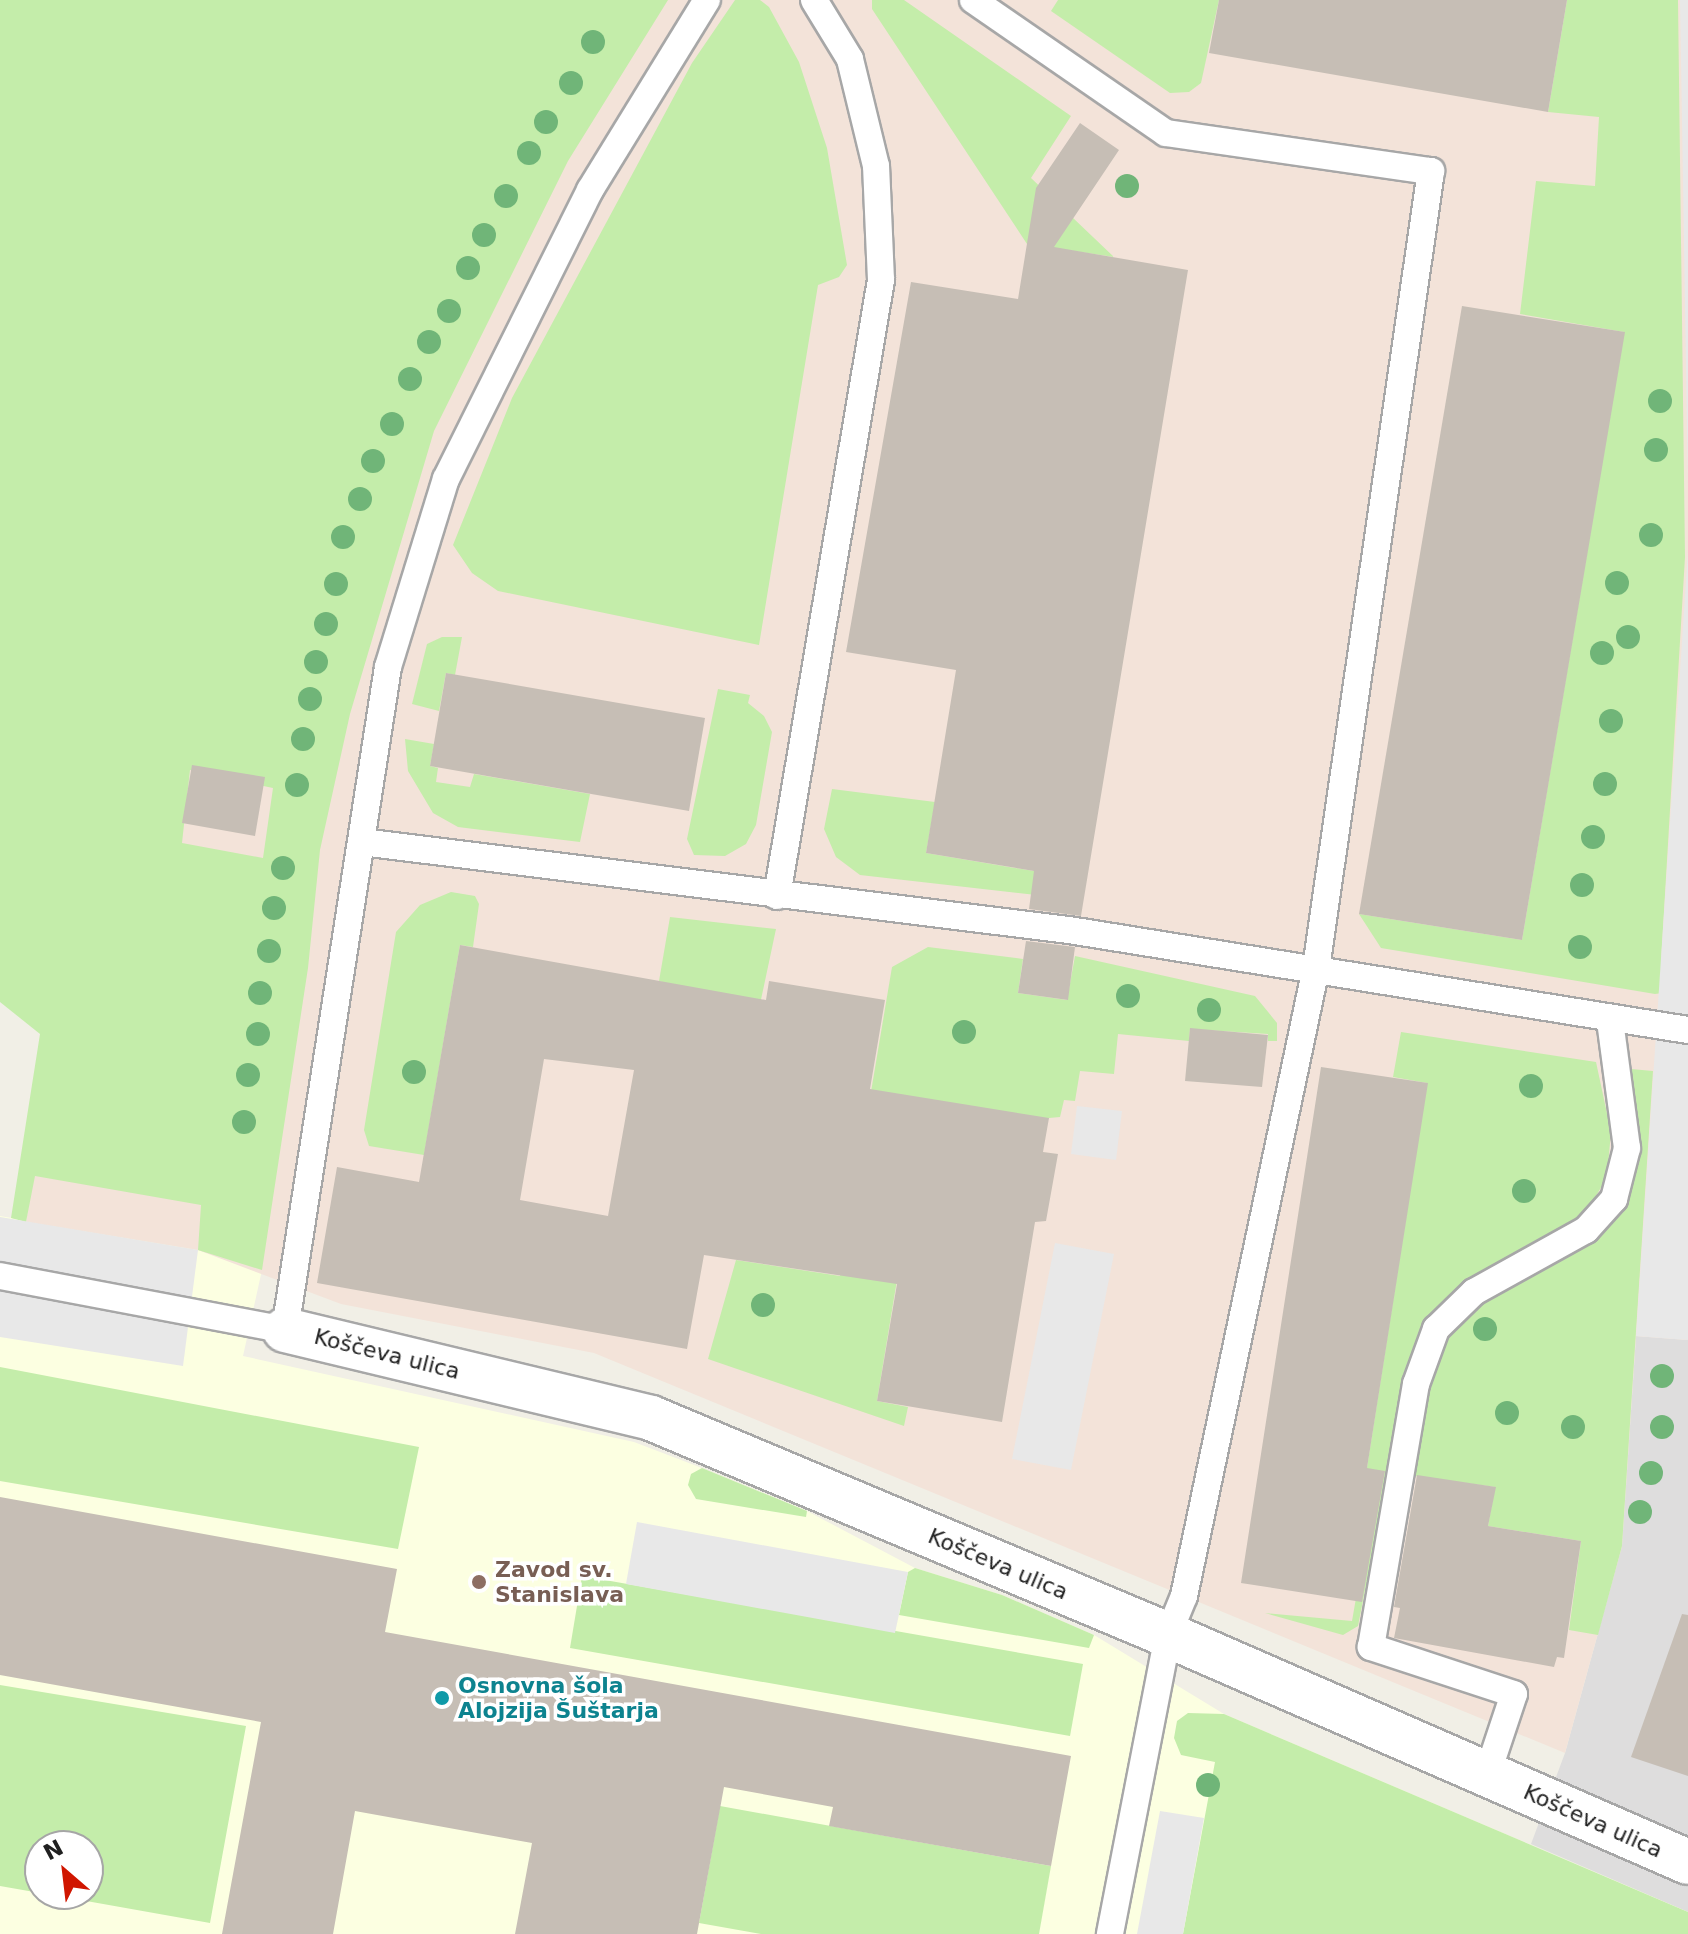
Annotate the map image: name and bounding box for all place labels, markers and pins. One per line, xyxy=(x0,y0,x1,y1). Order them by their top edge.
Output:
place label: Zavod sv. Stanislava xyxy=(495,1556,624,1608)
marker: Zavod sv. Stanislava xyxy=(470,1573,488,1591)
place label: Osnovna šola Alojzija Šuštarja xyxy=(458,1672,659,1724)
marker: Osnovna šola Alojzija Šuštarja xyxy=(433,1689,451,1707)

